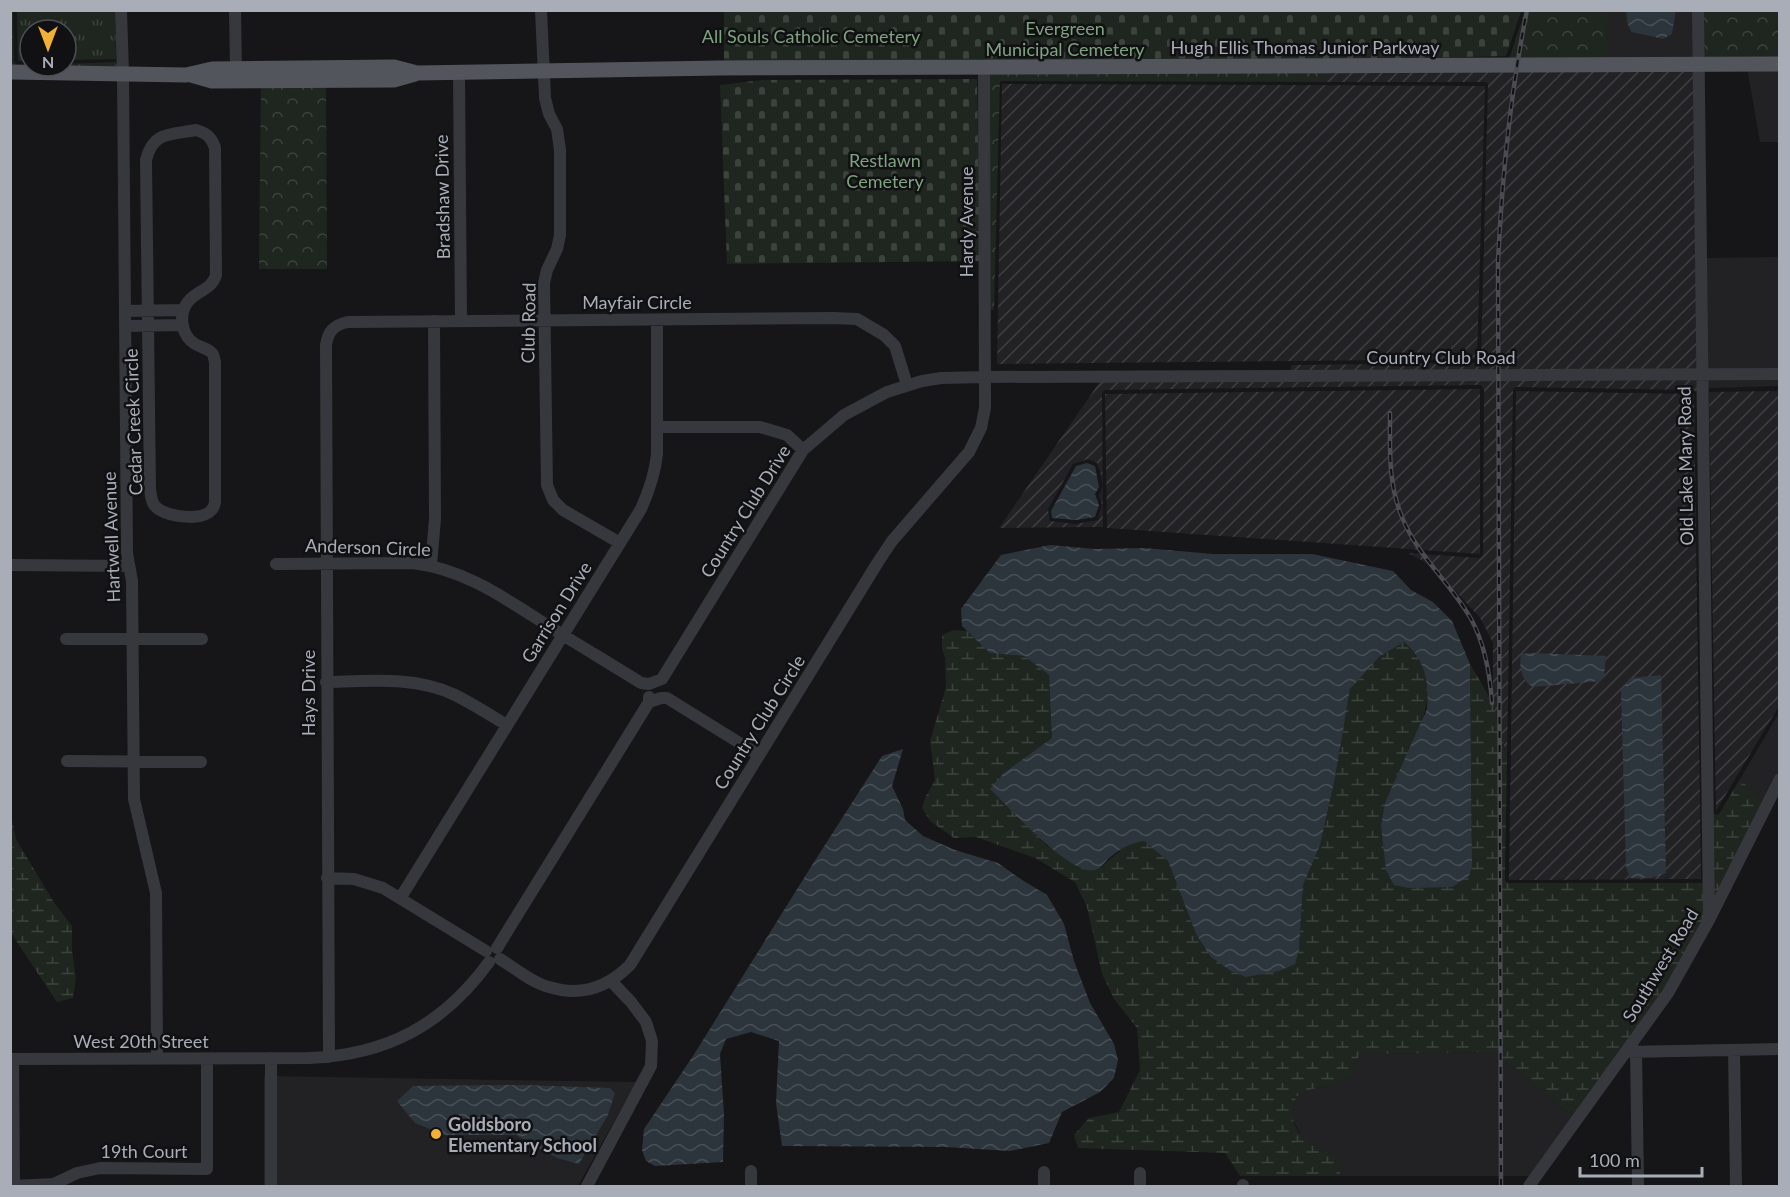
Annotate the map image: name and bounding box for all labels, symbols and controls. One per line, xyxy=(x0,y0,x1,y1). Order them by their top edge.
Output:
park label: Evergreen Municipal Cemetery xyxy=(985,17,1145,60)
north arrow xyxy=(18,18,78,78)
park label: All Souls Catholic Cemetery xyxy=(702,25,921,47)
street label: Hugh Ellis Thomas Junior Parkway xyxy=(1171,36,1440,58)
text: N xyxy=(42,54,54,73)
street label: Bradshaw Drive xyxy=(430,134,454,260)
park label: Restlawn Cemetery xyxy=(846,149,924,192)
street label: Hardy Avenue xyxy=(955,166,977,278)
street label: Club Road xyxy=(516,282,540,364)
street label: Mayfair Circle xyxy=(582,291,692,313)
street label: Country Club Road xyxy=(1366,346,1516,368)
street label: Cedar Creek Circle xyxy=(119,348,147,496)
street label: Old Lake Mary Road xyxy=(1673,386,1697,546)
street label: Country Club Drive xyxy=(695,441,795,581)
street label: Hartwell Avenue xyxy=(98,471,124,603)
street label: Anderson Circle xyxy=(305,534,431,560)
street label: Garrison Drive xyxy=(516,557,596,667)
street label: Hays Drive xyxy=(297,650,319,736)
street label: Country Club Circle xyxy=(709,651,809,793)
street label: Southwest Road xyxy=(1617,904,1703,1026)
street label: West 20th Street xyxy=(73,1030,209,1052)
place label: Goldsboro Elementary School xyxy=(448,1113,597,1156)
marker: Goldsboro Elementary School xyxy=(429,1127,443,1141)
street label: 19th Court xyxy=(100,1140,188,1162)
scale bar xyxy=(1580,1140,1702,1178)
text: 100 m xyxy=(1589,1149,1640,1171)

